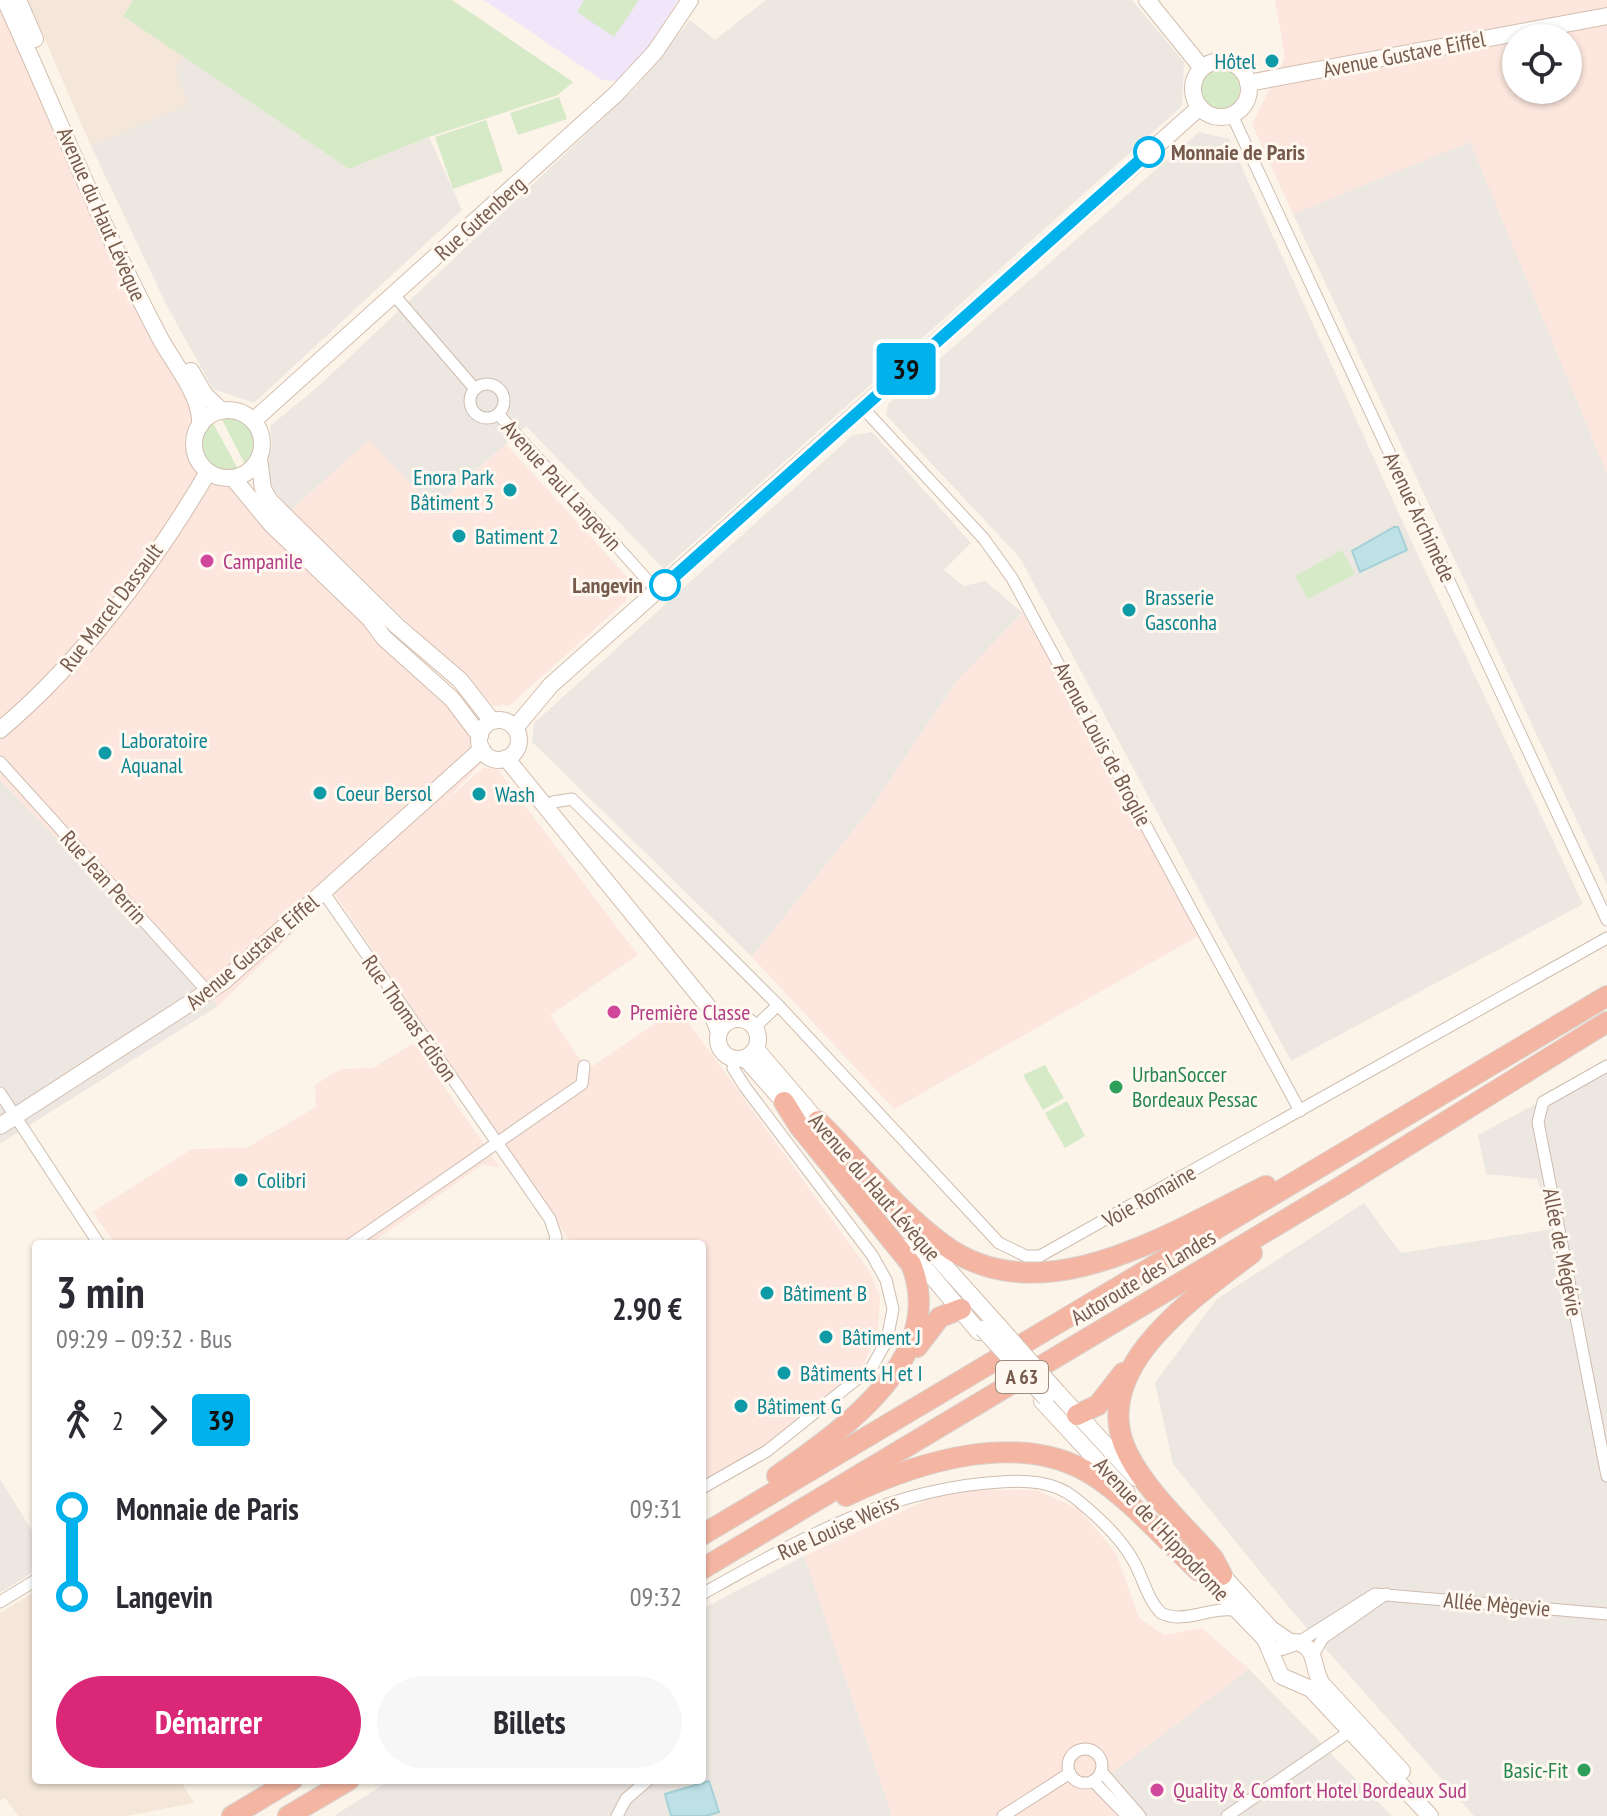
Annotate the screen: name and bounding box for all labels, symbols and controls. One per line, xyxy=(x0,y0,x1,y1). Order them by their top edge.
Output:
street label: Avenue Gustave Eiffel xyxy=(1320,24,1488,83)
map controls xyxy=(1502,24,1582,104)
button: locate xyxy=(1502,24,1582,104)
place label: Hôtel xyxy=(1215,47,1257,75)
marker: Hôtel xyxy=(1263,52,1281,70)
street label: Avenue du Haut Lévèque xyxy=(51,123,153,305)
marker: Monnaie de Paris xyxy=(1134,137,1164,167)
place label: Monnaie de Paris xyxy=(1171,138,1305,166)
street label: Rue Gutenberg xyxy=(429,170,531,266)
line badge: 39 xyxy=(870,343,942,395)
text: 39 xyxy=(893,350,919,387)
street label: Avenue Paul Langevin xyxy=(496,414,628,556)
street label: Avenue Archimède xyxy=(1378,447,1462,587)
place label: Enora Park Bâtiment 3 xyxy=(410,463,494,516)
marker: Enora Park Bâtiment 3 xyxy=(501,481,519,499)
place label: Batiment 2 xyxy=(475,522,559,550)
marker: Batiment 2 xyxy=(450,527,468,545)
street label: Rue Marcel Dassault xyxy=(54,537,168,677)
place label: Campanile xyxy=(223,547,303,575)
marker: Campanile xyxy=(198,552,216,570)
marker: Langevin xyxy=(650,570,680,600)
place label: Langevin xyxy=(572,571,643,599)
place label: Brasserie Gasconha xyxy=(1145,583,1217,636)
marker: Brasserie Gasconha xyxy=(1120,601,1138,619)
street label: Avenue Louis de Broglie xyxy=(1048,657,1158,831)
place label: Laboratoire Aquanal xyxy=(121,726,208,779)
marker: Laboratoire Aquanal xyxy=(96,744,114,762)
place label: Coeur Bersol xyxy=(336,779,433,807)
place label: Wash xyxy=(495,780,535,808)
marker: Coeur Bersol xyxy=(311,784,329,802)
marker: Wash xyxy=(470,785,488,803)
street label: Rue Jean Perrin xyxy=(55,824,153,930)
street label: Avenue Gustave Eiffel xyxy=(180,888,325,1016)
street label: Rue Thomas Edison xyxy=(356,949,464,1087)
place label: Première Classe xyxy=(630,998,750,1026)
marker: Première Classe xyxy=(605,1003,623,1021)
place label: UrbanSoccer Bordeaux Pessac xyxy=(1132,1060,1258,1113)
marker: UrbanSoccer Bordeaux Pessac xyxy=(1107,1078,1125,1096)
street label: Avenue du Haut Lévèque xyxy=(803,1107,947,1267)
street label: Voie Romaine xyxy=(1097,1158,1201,1234)
place label: Colibri xyxy=(257,1166,306,1194)
marker: Colibri xyxy=(232,1171,250,1189)
street label: Allée de Mégévie xyxy=(1537,1185,1589,1319)
street label: Autoroute des Landes xyxy=(1065,1223,1221,1331)
text: 3 min xyxy=(56,1263,145,1320)
place label: Bâtiment B xyxy=(783,1279,867,1307)
marker: Bâtiment B xyxy=(758,1284,776,1302)
text: 2.90 € xyxy=(612,1289,682,1328)
text: 09:29 – 09:32 · Bus xyxy=(56,1322,232,1355)
place label: Bâtiment J xyxy=(842,1323,921,1351)
marker: Bâtiment J xyxy=(817,1328,835,1346)
place label: Bâtiments H et I xyxy=(800,1359,923,1387)
road number: A 63 xyxy=(996,1361,1048,1393)
marker: Bâtiments H et I xyxy=(775,1364,793,1382)
place label: Bâtiment G xyxy=(757,1392,842,1420)
marker: Bâtiment G xyxy=(732,1397,750,1415)
icon: walk xyxy=(56,1398,100,1442)
icon: forward xyxy=(136,1398,180,1442)
text: 39 xyxy=(208,1401,234,1438)
text: 2 xyxy=(112,1404,124,1437)
street label: Avenue de l'Hippodrome xyxy=(1088,1451,1236,1607)
street label: Rue Louise Weiss xyxy=(773,1488,903,1566)
text: Monnaie de Paris xyxy=(116,1489,299,1528)
text: 09:31 xyxy=(630,1492,682,1525)
text: Langevin xyxy=(116,1577,213,1616)
text: 09:32 xyxy=(630,1580,682,1613)
street label: Allée Mègevie xyxy=(1443,1585,1551,1623)
button: Démarrer xyxy=(56,1676,361,1768)
button: Billets xyxy=(377,1676,682,1768)
place label: Basic-Fit xyxy=(1503,1756,1568,1784)
marker: Basic-Fit xyxy=(1575,1761,1593,1779)
place label: Quality & Comfort Hotel Bordeaux Sud xyxy=(1173,1776,1467,1804)
marker: Quality & Comfort Hotel Bordeaux Sud xyxy=(1148,1781,1166,1799)

